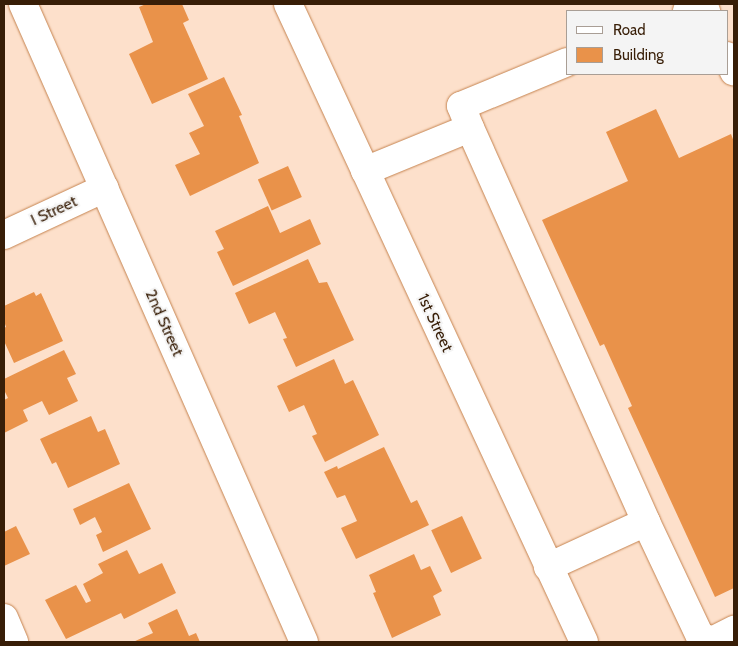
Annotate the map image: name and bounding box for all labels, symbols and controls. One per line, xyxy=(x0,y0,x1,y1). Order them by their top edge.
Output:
legend xyxy=(566,10,728,75)
text: Road xyxy=(613,21,646,39)
text: Building xyxy=(613,46,664,64)
street label: I Street xyxy=(28,192,80,230)
street label: 2nd Street xyxy=(141,287,187,359)
street label: 1st Street xyxy=(413,291,457,355)

